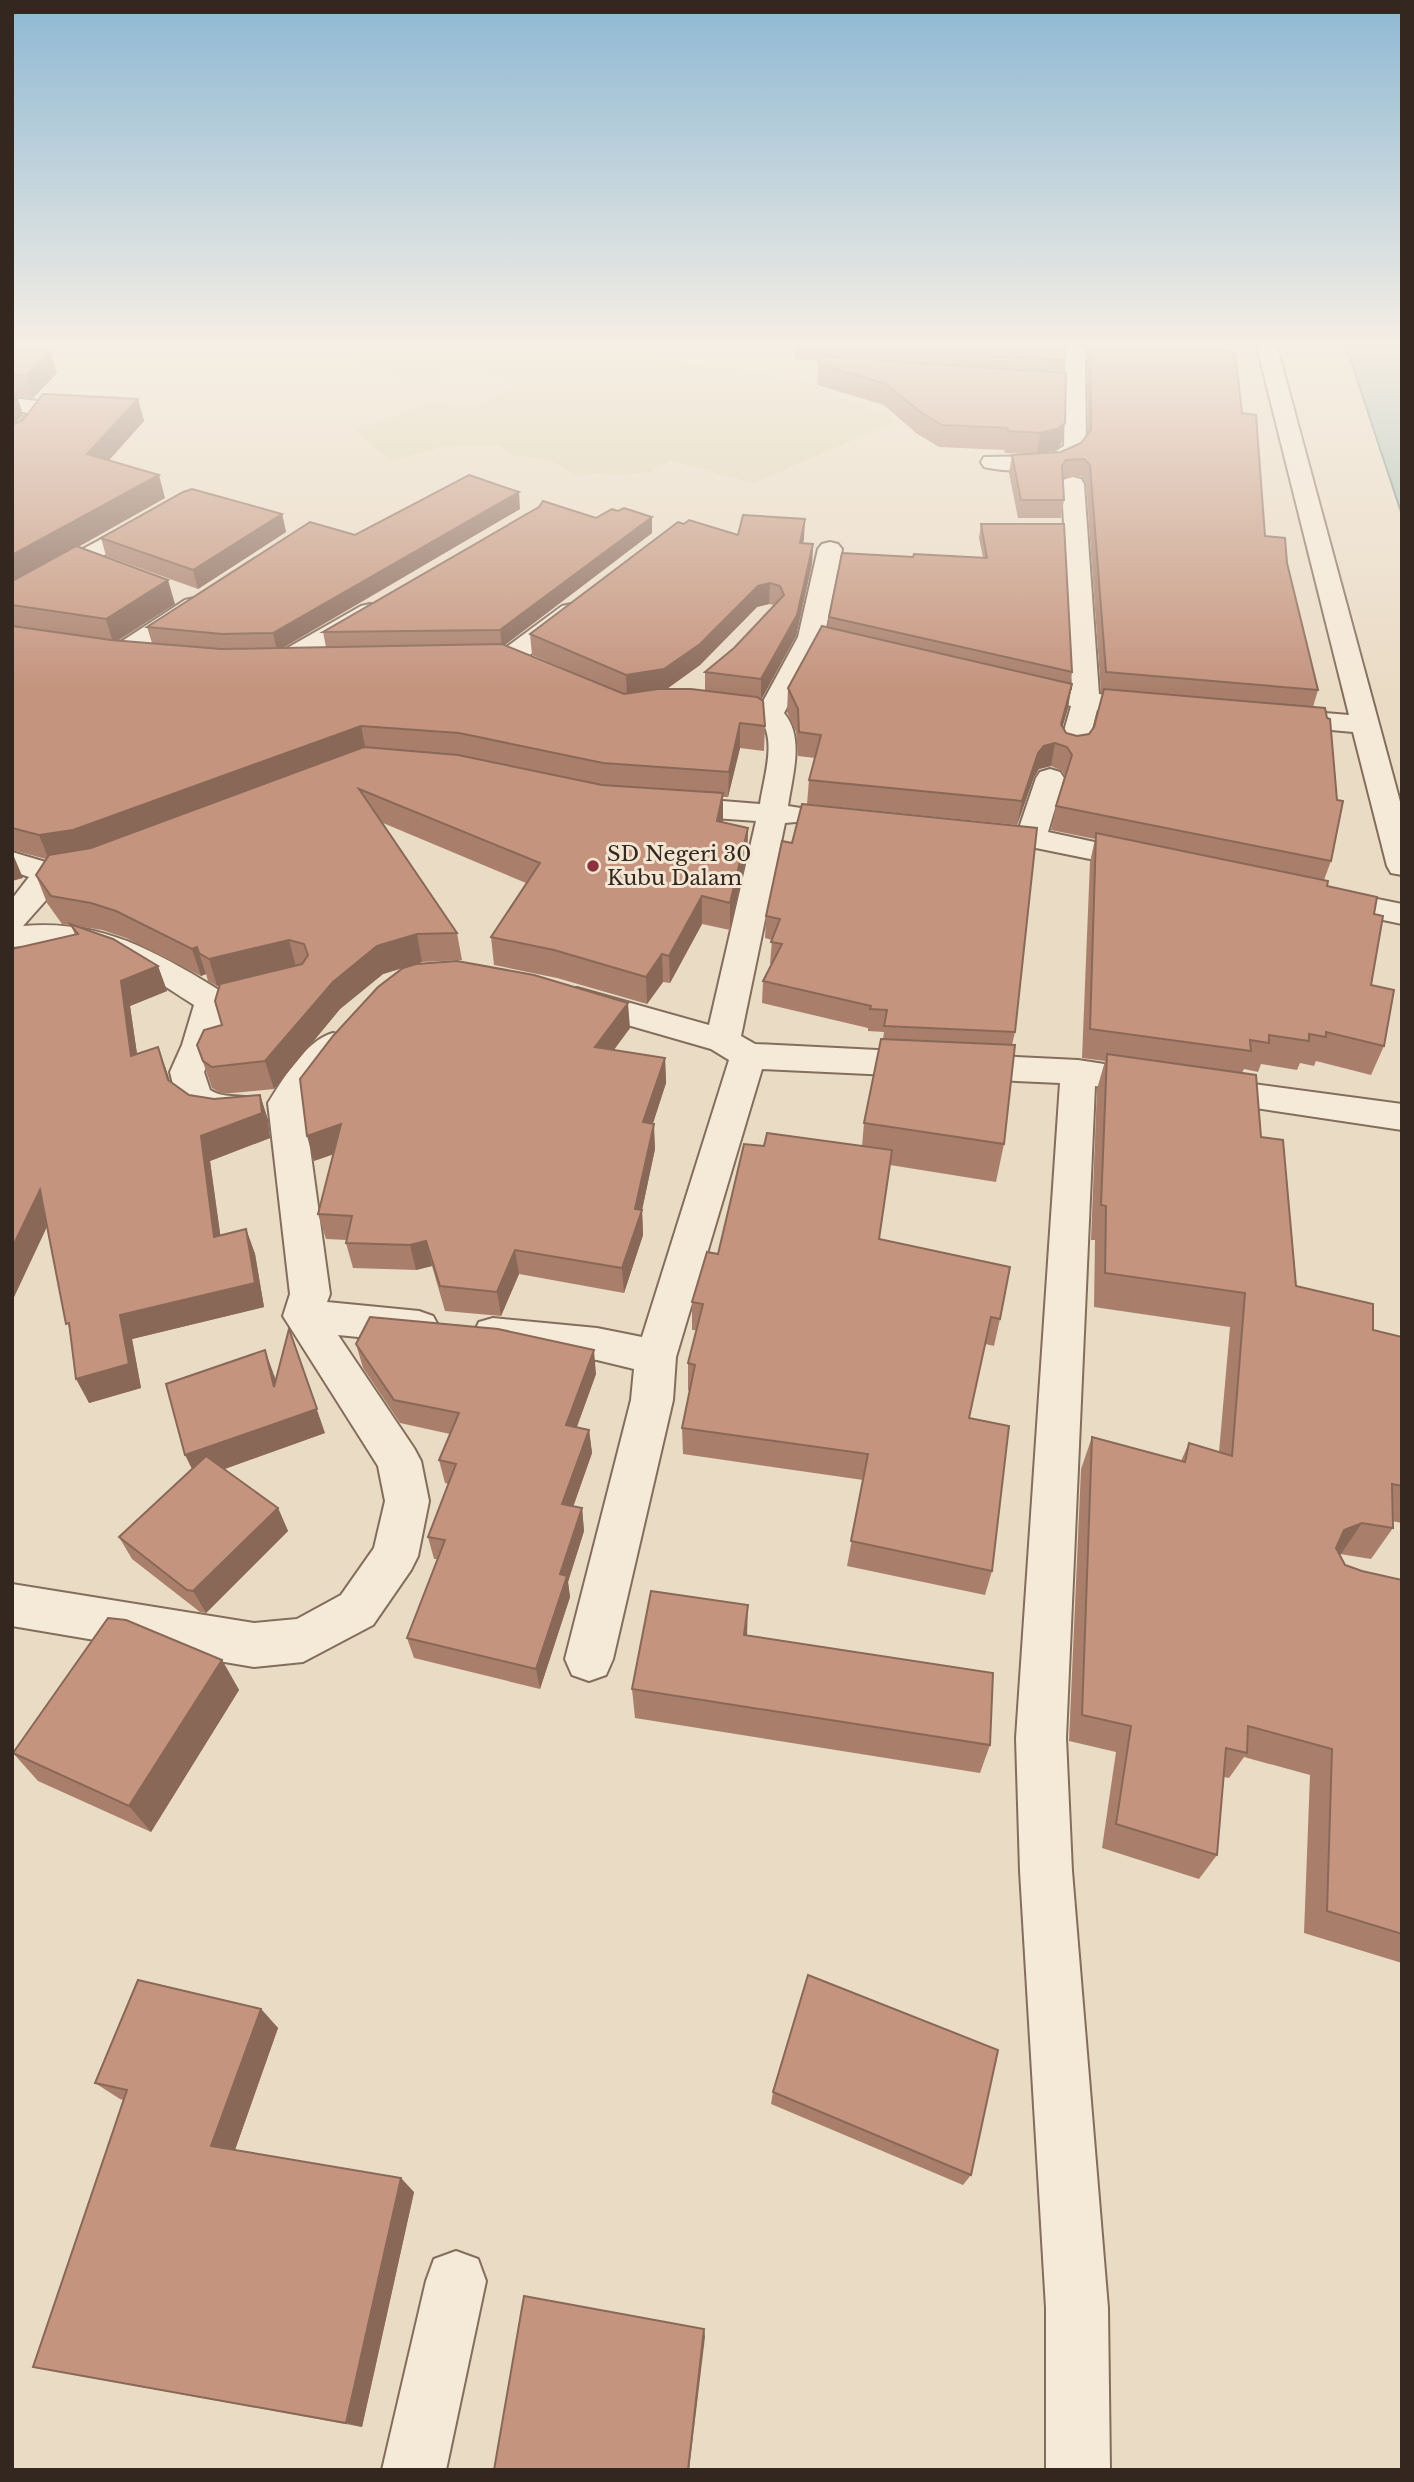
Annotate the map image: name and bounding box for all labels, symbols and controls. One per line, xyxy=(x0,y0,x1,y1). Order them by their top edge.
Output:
place label: SD Negeri 30 Kubu Dalam xyxy=(607,841,751,891)
marker: SD Negeri 30 Kubu Dalam xyxy=(585,858,601,874)

